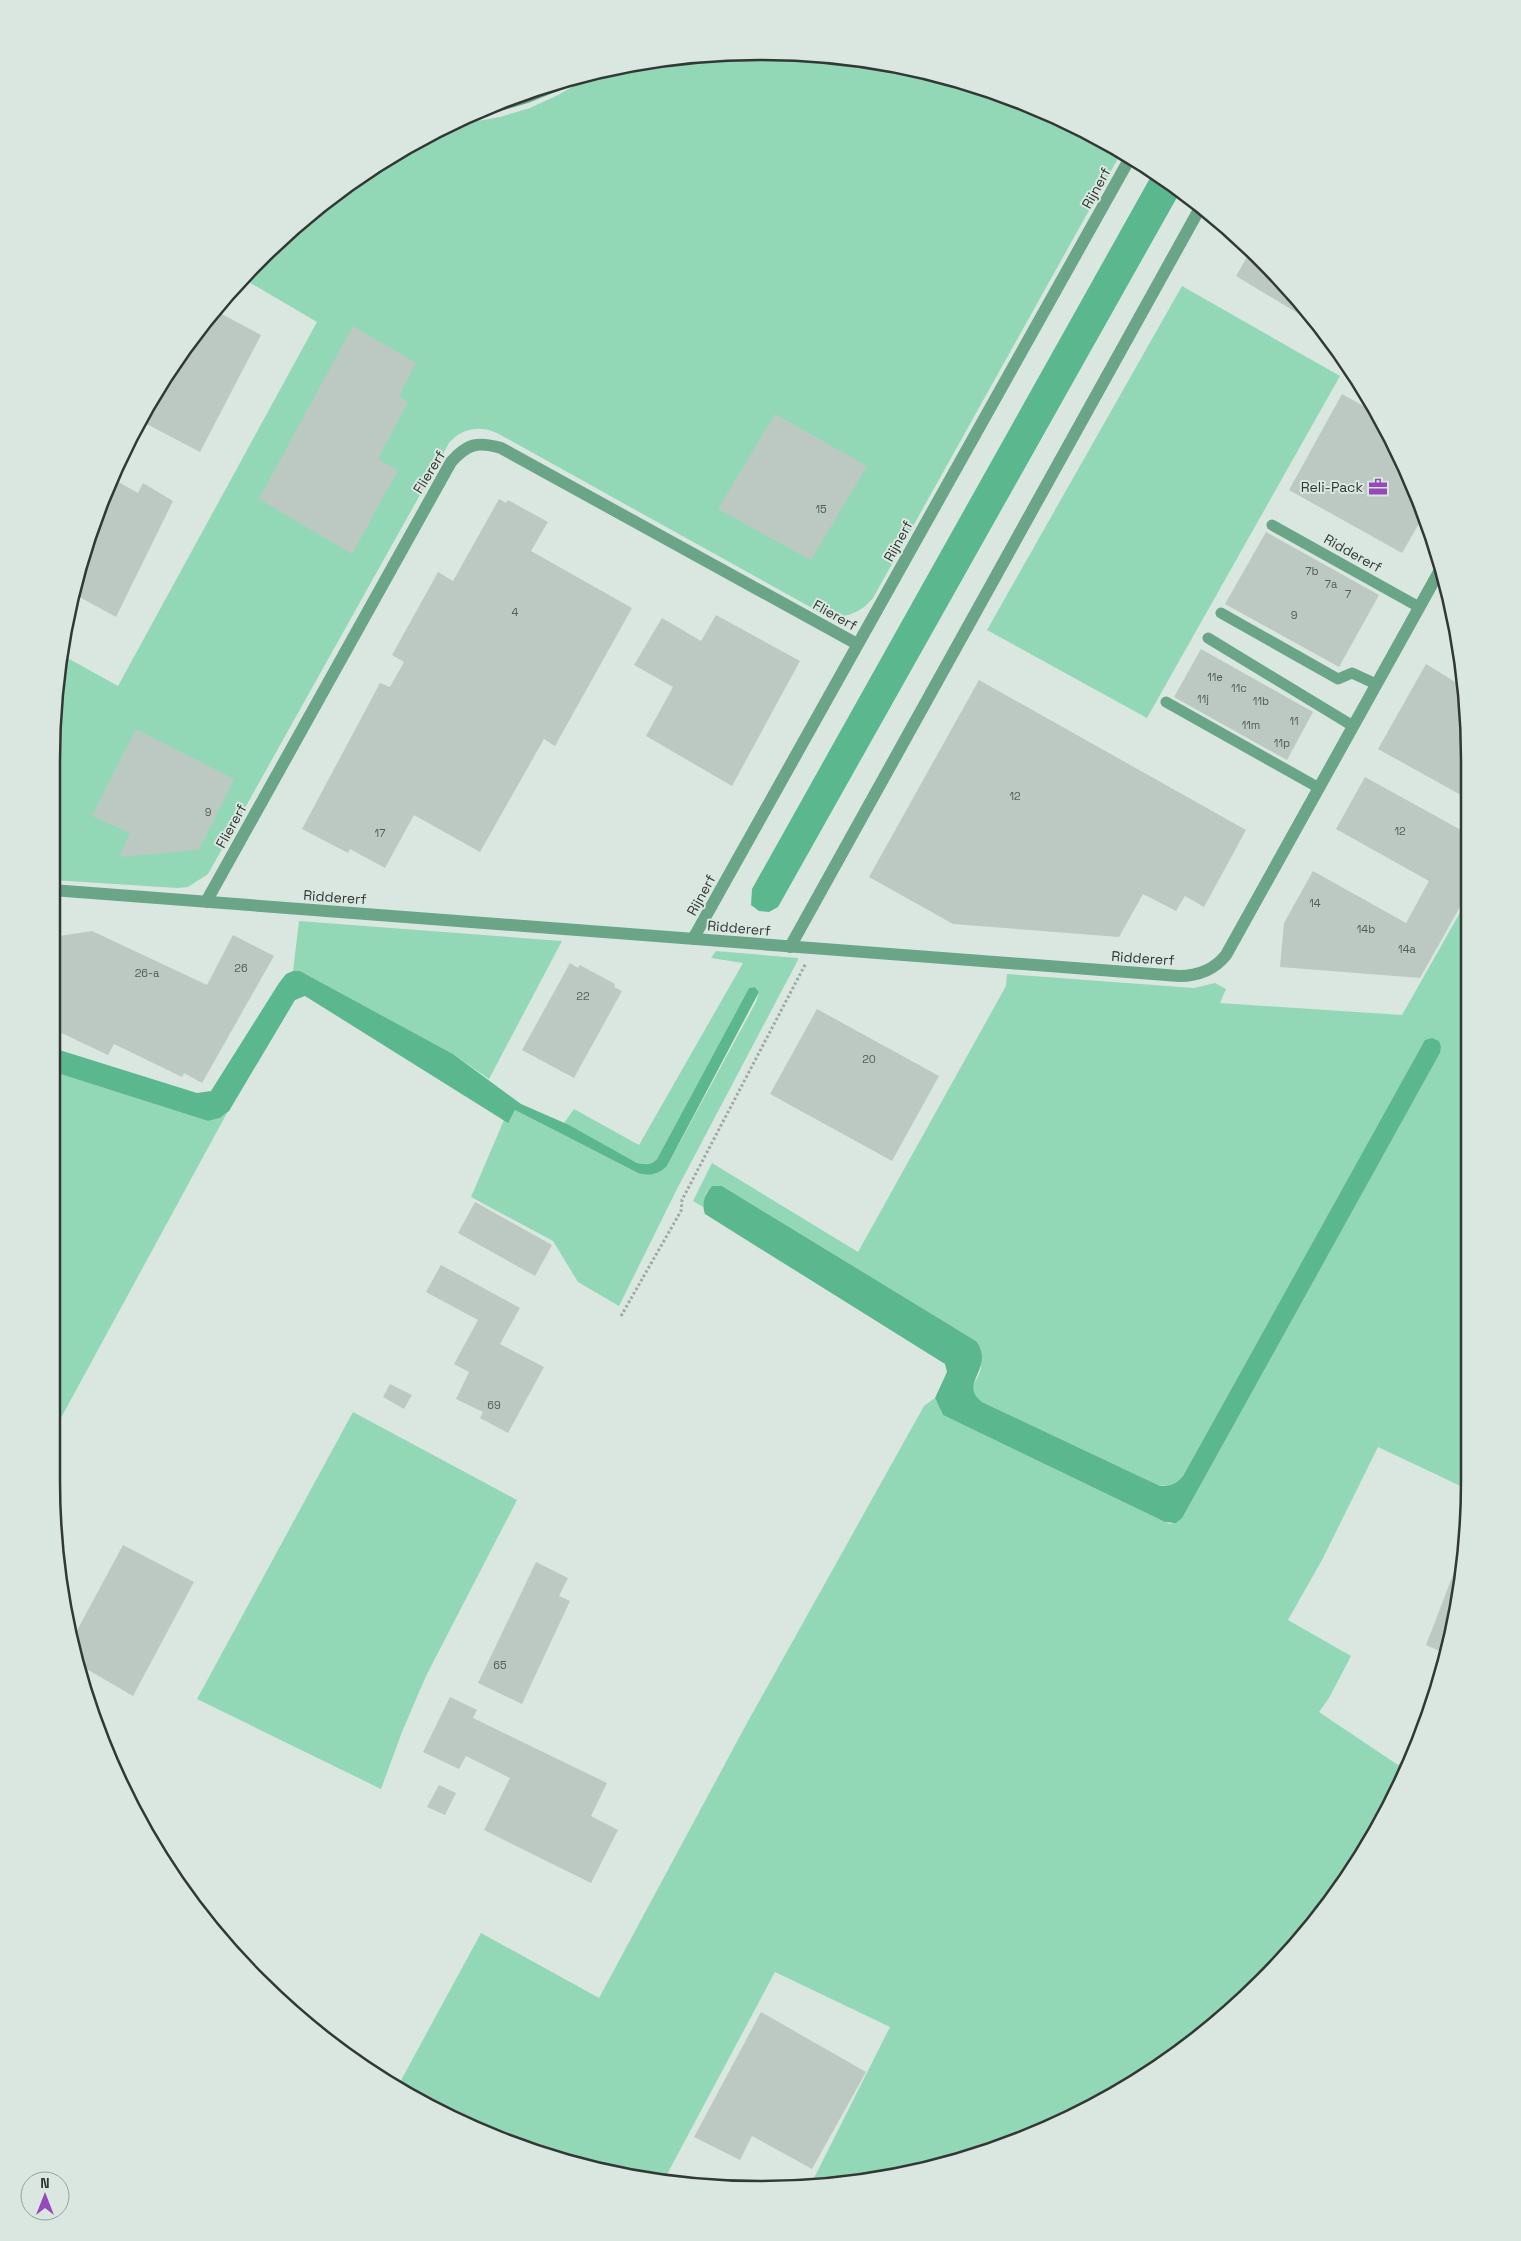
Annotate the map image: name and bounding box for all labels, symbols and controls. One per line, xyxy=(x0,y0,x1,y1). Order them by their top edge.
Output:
street label: Rijnerf xyxy=(1077,164,1115,212)
street label: Fliererf xyxy=(409,447,449,497)
office icon: Reli-Pack xyxy=(1367,476,1389,498)
place label: Reli-Pack xyxy=(1301,478,1363,496)
house number: 15 xyxy=(815,502,827,516)
street label: Rijnerf xyxy=(879,517,917,565)
street label: Riddererf xyxy=(1321,530,1385,576)
house number: 7b xyxy=(1305,564,1319,578)
house number: 7a xyxy=(1325,577,1338,591)
house number: 7 xyxy=(1345,587,1351,601)
street label: Fliererf xyxy=(810,596,860,634)
house number: 4 xyxy=(512,605,519,619)
house number: 9 xyxy=(1291,608,1298,622)
house number: 11e xyxy=(1207,670,1223,684)
house number: 11c xyxy=(1231,681,1247,695)
house number: 11j xyxy=(1197,692,1209,706)
house number: 11b xyxy=(1253,694,1269,708)
house number: 11 xyxy=(1289,714,1299,728)
house number: 11m xyxy=(1242,718,1260,732)
house number: 11p xyxy=(1274,736,1290,750)
house number: 12 xyxy=(1009,789,1021,803)
street label: Fliererf xyxy=(212,801,250,851)
house number: 9 xyxy=(205,805,212,819)
house number: 12 xyxy=(1394,824,1406,838)
house number: 17 xyxy=(375,826,385,840)
street label: Rijnerf xyxy=(682,871,720,919)
street label: Riddererf xyxy=(303,886,367,908)
house number: 14 xyxy=(1309,896,1321,910)
street label: Riddererf xyxy=(707,916,771,940)
house number: 14b xyxy=(1357,922,1375,936)
house number: 14a xyxy=(1398,942,1417,956)
street label: Riddererf xyxy=(1111,947,1175,969)
house number: 26 xyxy=(234,961,248,975)
house number: 26-a xyxy=(135,966,160,980)
house number: 22 xyxy=(576,989,590,1003)
house number: 20 xyxy=(862,1052,876,1066)
house number: 69 xyxy=(487,1398,501,1412)
house number: 65 xyxy=(493,1658,507,1672)
north arrow xyxy=(20,2171,70,2221)
text: N xyxy=(40,2174,50,2192)

